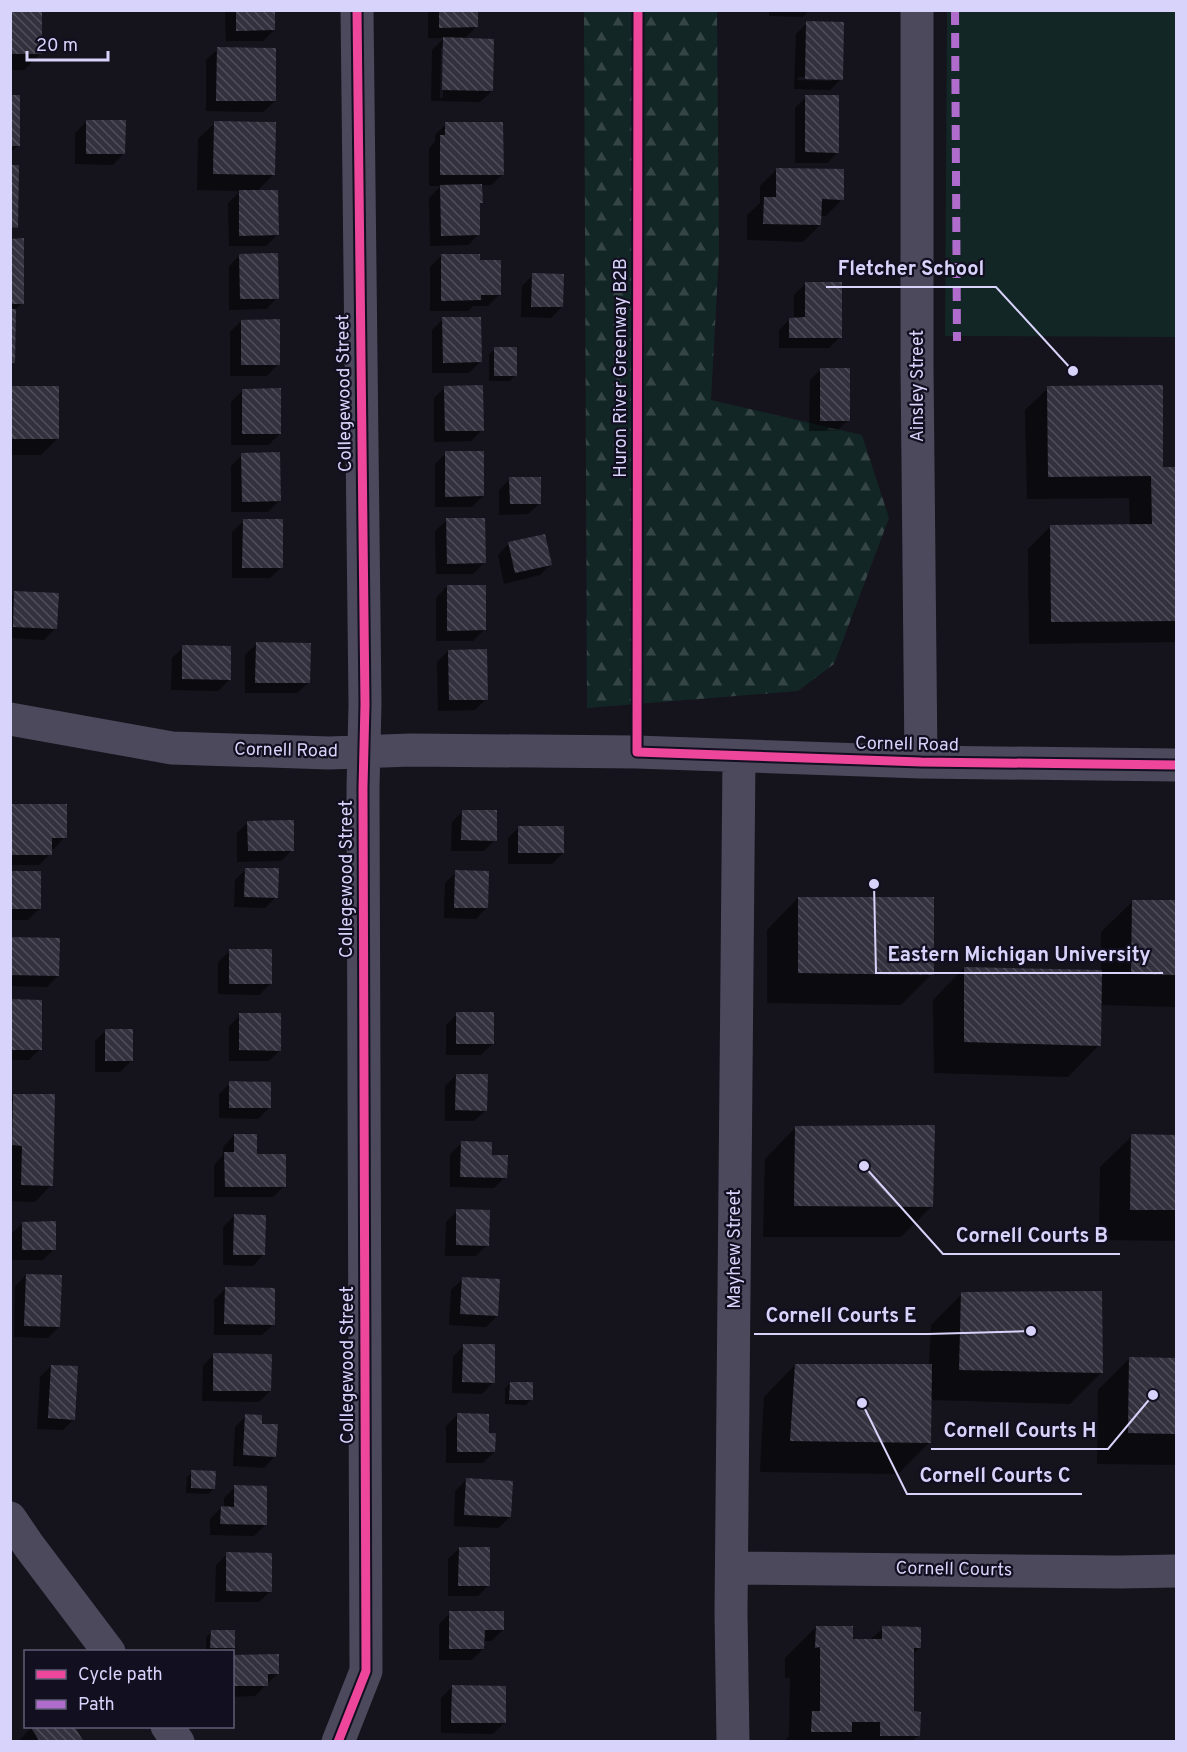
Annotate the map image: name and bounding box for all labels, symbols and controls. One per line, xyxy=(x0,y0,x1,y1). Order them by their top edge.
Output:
scale bar xyxy=(27,24,108,62)
text: 20 m xyxy=(36,35,78,58)
callout: Fletcher School xyxy=(826,249,996,287)
text: Fletcher School xyxy=(838,257,984,283)
street label: Huron River Greenway B2B xyxy=(610,258,633,478)
street label: Collegewood Street xyxy=(332,314,358,472)
street label: Ainsley Street xyxy=(907,330,930,442)
street label: Cornell Road xyxy=(855,733,959,757)
street label: Cornell Road xyxy=(234,739,338,763)
street label: Collegewood Street xyxy=(336,800,359,958)
callout: Eastern Michigan University xyxy=(876,935,1163,973)
text: Eastern Michigan University xyxy=(887,943,1151,969)
street label: Mayhew Street xyxy=(724,1189,747,1309)
callout: Cornell Courts B xyxy=(943,1216,1120,1254)
text: Cornell Courts B xyxy=(956,1224,1108,1250)
street label: Collegewood Street xyxy=(337,1286,360,1444)
callout: Cornell Courts E xyxy=(754,1296,928,1334)
text: Cornell Courts E xyxy=(766,1304,916,1330)
callout: Cornell Courts H xyxy=(931,1411,1108,1449)
text: Cornell Courts H xyxy=(944,1419,1096,1445)
callout: Cornell Courts C xyxy=(907,1456,1082,1494)
text: Cornell Courts C xyxy=(919,1464,1071,1490)
street label: Cornell Courts xyxy=(895,1557,1013,1583)
legend xyxy=(24,1650,234,1728)
text: Cycle path xyxy=(78,1664,163,1687)
text: Path xyxy=(78,1694,115,1717)

